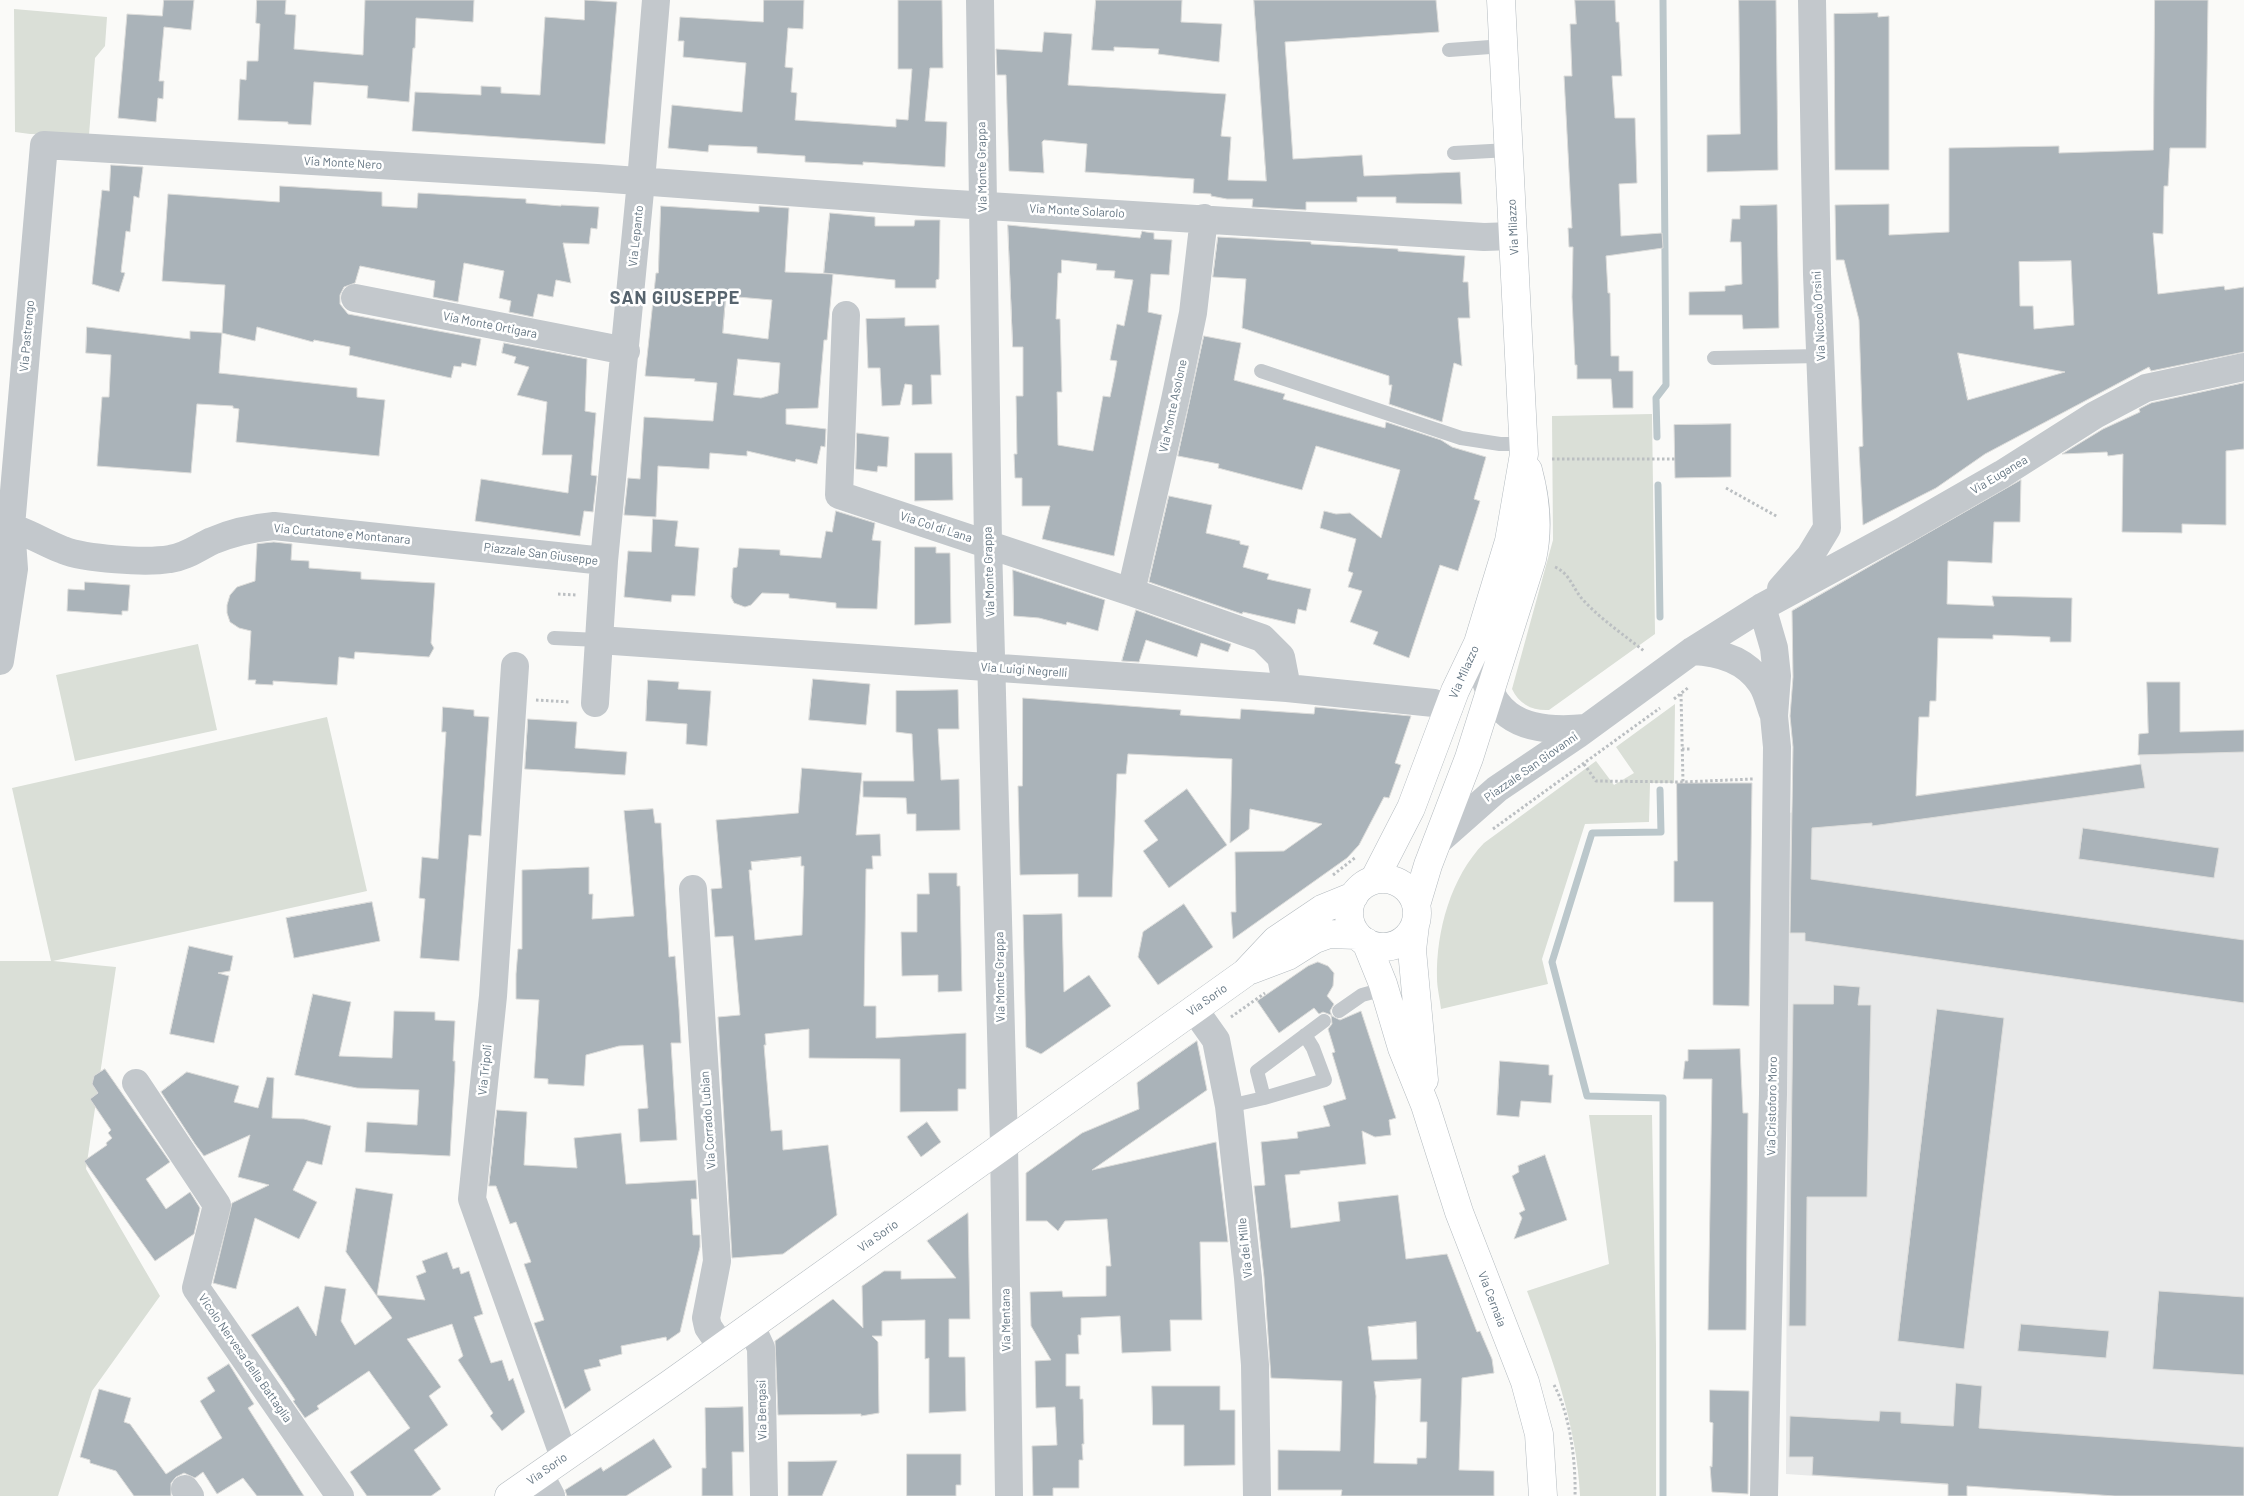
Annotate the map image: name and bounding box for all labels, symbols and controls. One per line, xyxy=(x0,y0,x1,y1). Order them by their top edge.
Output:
street label: Via Monte Grappa xyxy=(974,122,990,212)
street label: Via Monte Nero xyxy=(303,154,383,172)
street label: Via Milazzo xyxy=(1504,198,1522,256)
street label: Via Monte Solarolo xyxy=(1029,201,1125,221)
street label: Via Lepanto xyxy=(626,205,646,267)
street label: Via Niccolò Orsini xyxy=(1809,270,1829,362)
district label: SAN GIUSEPPE xyxy=(608,287,742,309)
street label: Via Pastrengo xyxy=(17,299,37,373)
street label: Via Monte Ortigara xyxy=(442,309,538,341)
street label: Via Monte Asolone xyxy=(1156,358,1190,454)
street label: Via Euganea xyxy=(1968,452,2030,498)
street label: Via Col di Lana xyxy=(898,509,974,545)
street label: Via Curtatone e Montanara xyxy=(273,521,411,547)
street label: Via Monte Grappa xyxy=(980,527,998,617)
street label: Piazzale San Giuseppe xyxy=(483,540,599,568)
street label: Via Milazzo xyxy=(1446,643,1482,701)
street label: Via Luigi Negrelli xyxy=(980,660,1068,680)
street label: Piazzale San Giovanni xyxy=(1481,729,1581,805)
street label: Via Monte Grappa xyxy=(992,932,1008,1022)
street label: Via Sorio xyxy=(1184,981,1230,1019)
street label: Via Tripoli xyxy=(475,1044,495,1096)
street label: Via Cristoforo Moro xyxy=(1764,1056,1780,1156)
street label: Via Corrado Lubian xyxy=(697,1070,719,1170)
street label: Via Sorio xyxy=(855,1217,901,1255)
street label: Via dei Mille xyxy=(1235,1217,1255,1279)
street label: Via Cernaia xyxy=(1475,1269,1509,1329)
street label: Via Mentana xyxy=(998,1288,1014,1352)
street label: Vicolo Nervesa della Battaglia xyxy=(195,1291,295,1425)
street label: Via Bengasi xyxy=(754,1380,770,1440)
street label: Via Sorio xyxy=(524,1450,570,1488)

